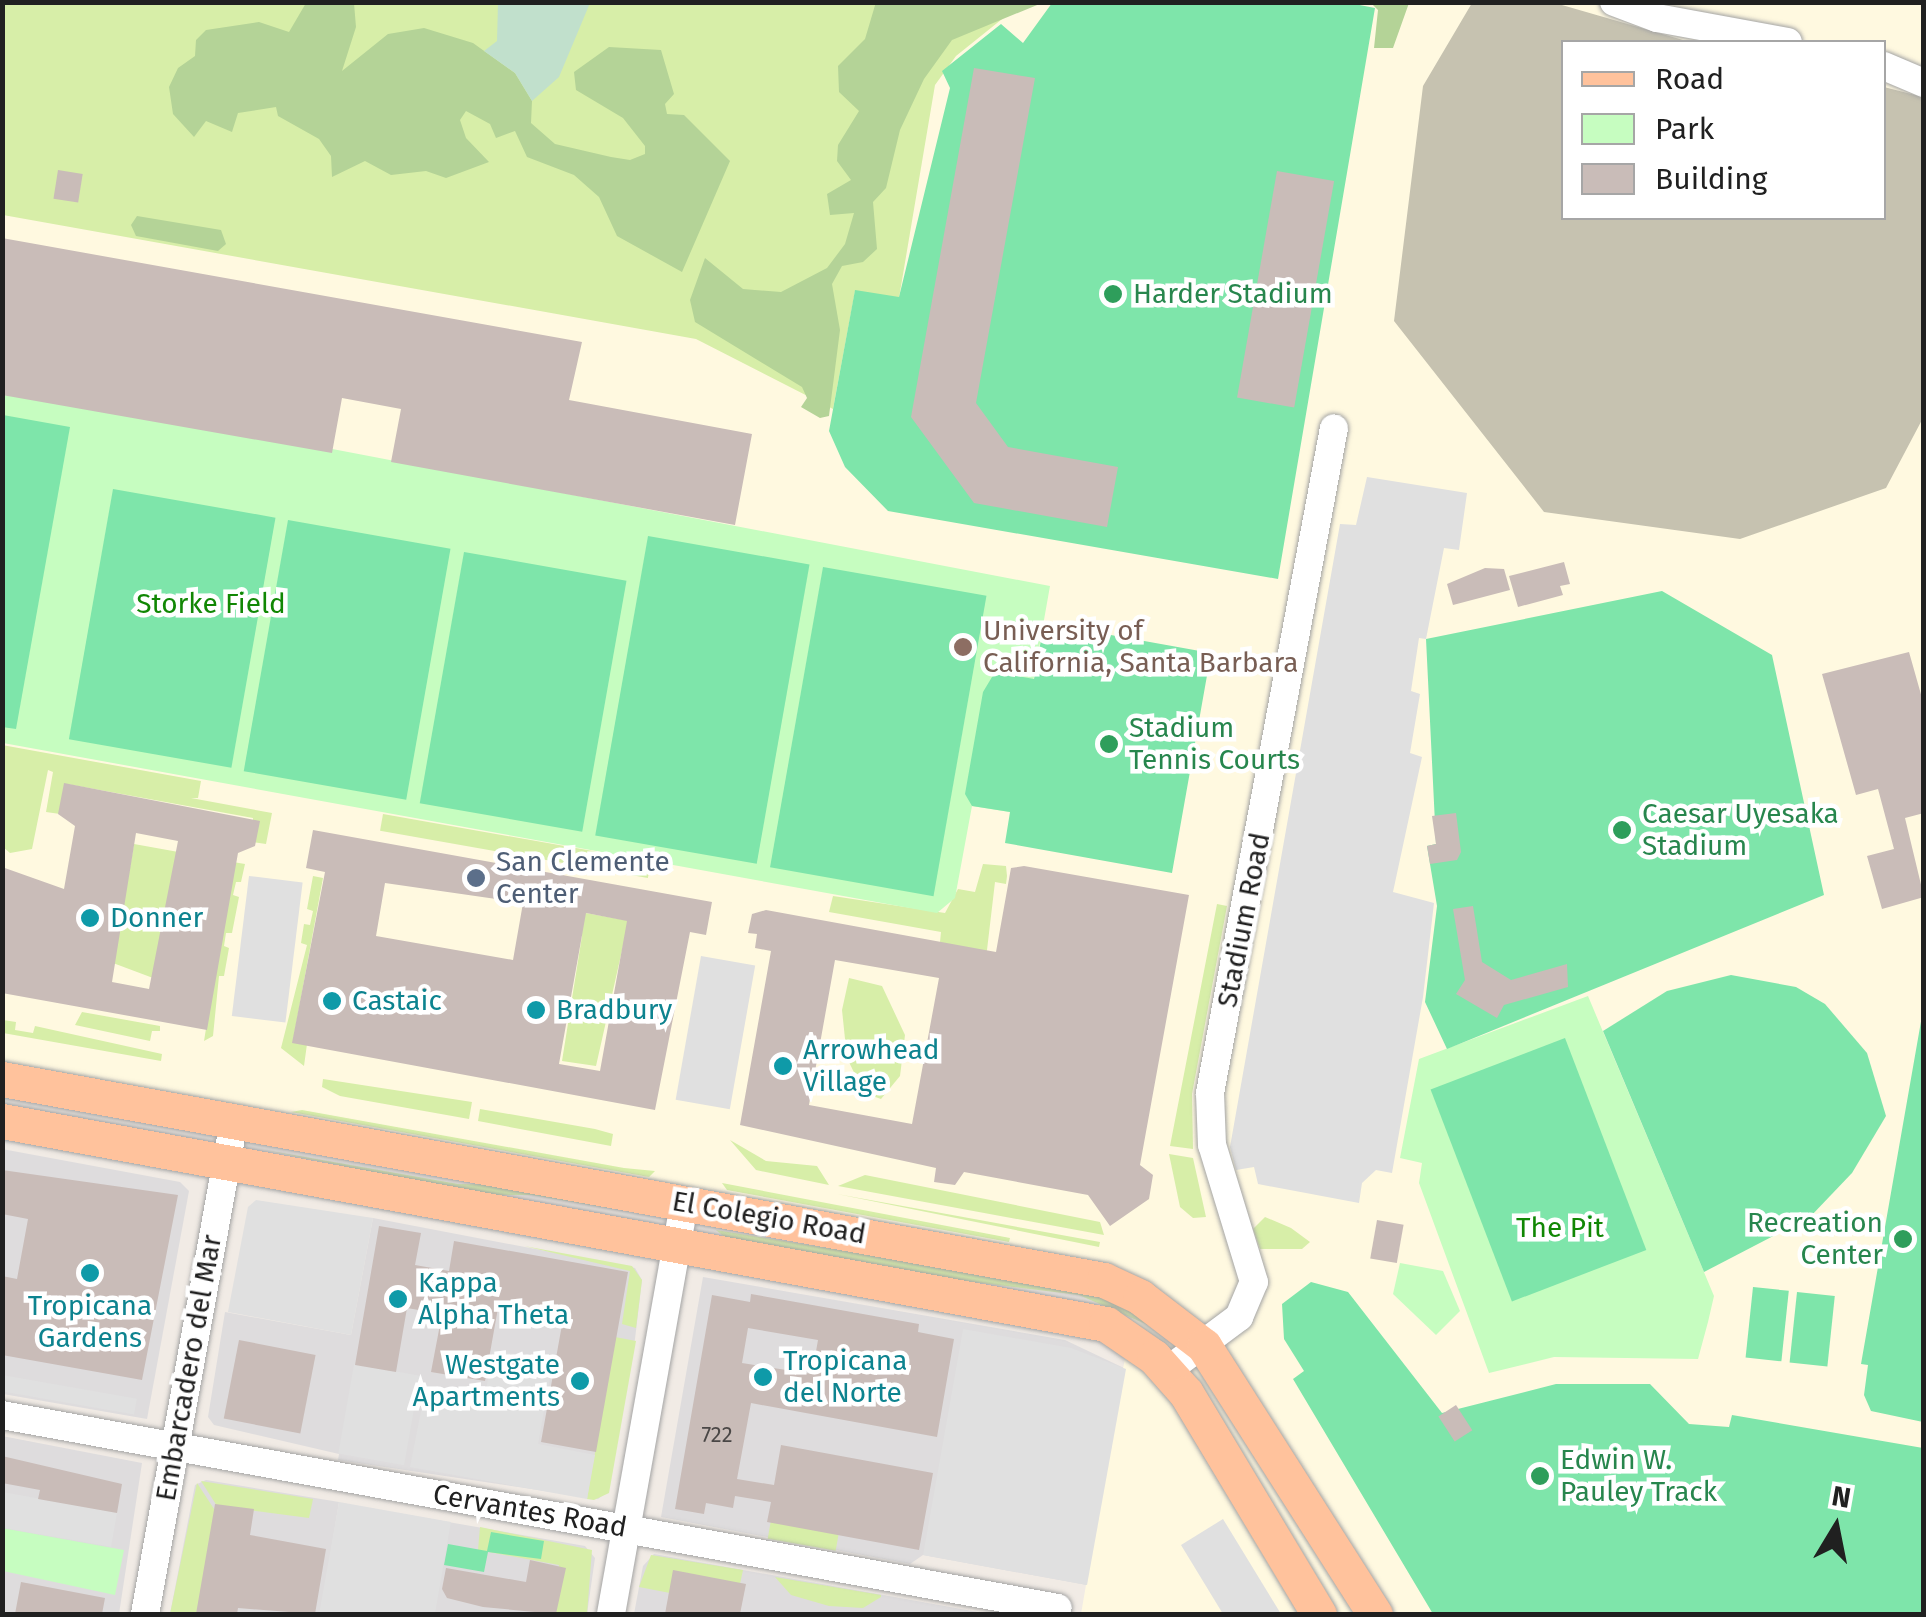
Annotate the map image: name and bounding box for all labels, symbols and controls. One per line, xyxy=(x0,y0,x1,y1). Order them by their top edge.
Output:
legend xyxy=(1561,40,1886,220)
text: Road xyxy=(1655,61,1724,97)
text: Park xyxy=(1655,111,1714,147)
text: Building xyxy=(1655,161,1767,197)
place label: Harder Stadium xyxy=(1133,277,1333,311)
marker: Harder Stadium xyxy=(1102,283,1124,305)
park label: Storke Field xyxy=(136,587,286,621)
place label: University of California, Santa Barbara xyxy=(983,614,1299,680)
marker: University of California, Santa Barbara xyxy=(952,636,974,658)
place label: Stadium Tennis Courts xyxy=(1129,711,1300,777)
marker: Stadium Tennis Courts xyxy=(1098,733,1120,755)
place label: Caesar Uyesaka Stadium xyxy=(1642,797,1839,863)
marker: Caesar Uyesaka Stadium xyxy=(1611,819,1633,841)
street label: Stadium Road xyxy=(1211,830,1277,1010)
place label: San Clemente Center xyxy=(496,845,670,911)
marker: San Clemente Center xyxy=(465,867,487,889)
place label: Donner xyxy=(110,901,203,935)
marker: Donner xyxy=(79,907,101,929)
place label: Castaic xyxy=(352,984,442,1018)
marker: Castaic xyxy=(321,990,343,1012)
place label: Bradbury xyxy=(556,993,672,1027)
marker: Bradbury xyxy=(525,999,547,1021)
place label: Arrowhead Village xyxy=(803,1033,940,1099)
marker: Arrowhead Village xyxy=(772,1055,794,1077)
street label: El Colegio Road xyxy=(670,1184,868,1252)
place label: Recreation Center xyxy=(1747,1206,1883,1272)
park label: The Pit xyxy=(1516,1211,1604,1245)
marker: Recreation Center xyxy=(1892,1228,1914,1250)
street label: Embarcadero del Mar xyxy=(149,1232,229,1504)
marker: Tropicana Gardens xyxy=(79,1262,101,1284)
place label: Kappa Alpha Theta xyxy=(418,1266,569,1332)
marker: Kappa Alpha Theta xyxy=(387,1288,409,1310)
place label: Tropicana Gardens xyxy=(28,1289,152,1355)
place label: Tropicana del Norte xyxy=(783,1344,907,1410)
place label: Westgate Apartments xyxy=(413,1348,560,1414)
marker: Tropicana del Norte xyxy=(752,1366,774,1388)
marker: Westgate Apartments xyxy=(569,1370,591,1392)
house number: 722 xyxy=(701,1422,733,1448)
place label: Edwin W. Pauley Track xyxy=(1560,1443,1717,1509)
marker: Edwin W. Pauley Track xyxy=(1529,1465,1551,1487)
street label: Cervantes Road xyxy=(430,1477,630,1545)
north arrow xyxy=(1786,1477,1886,1577)
text: N xyxy=(1829,1479,1853,1515)

